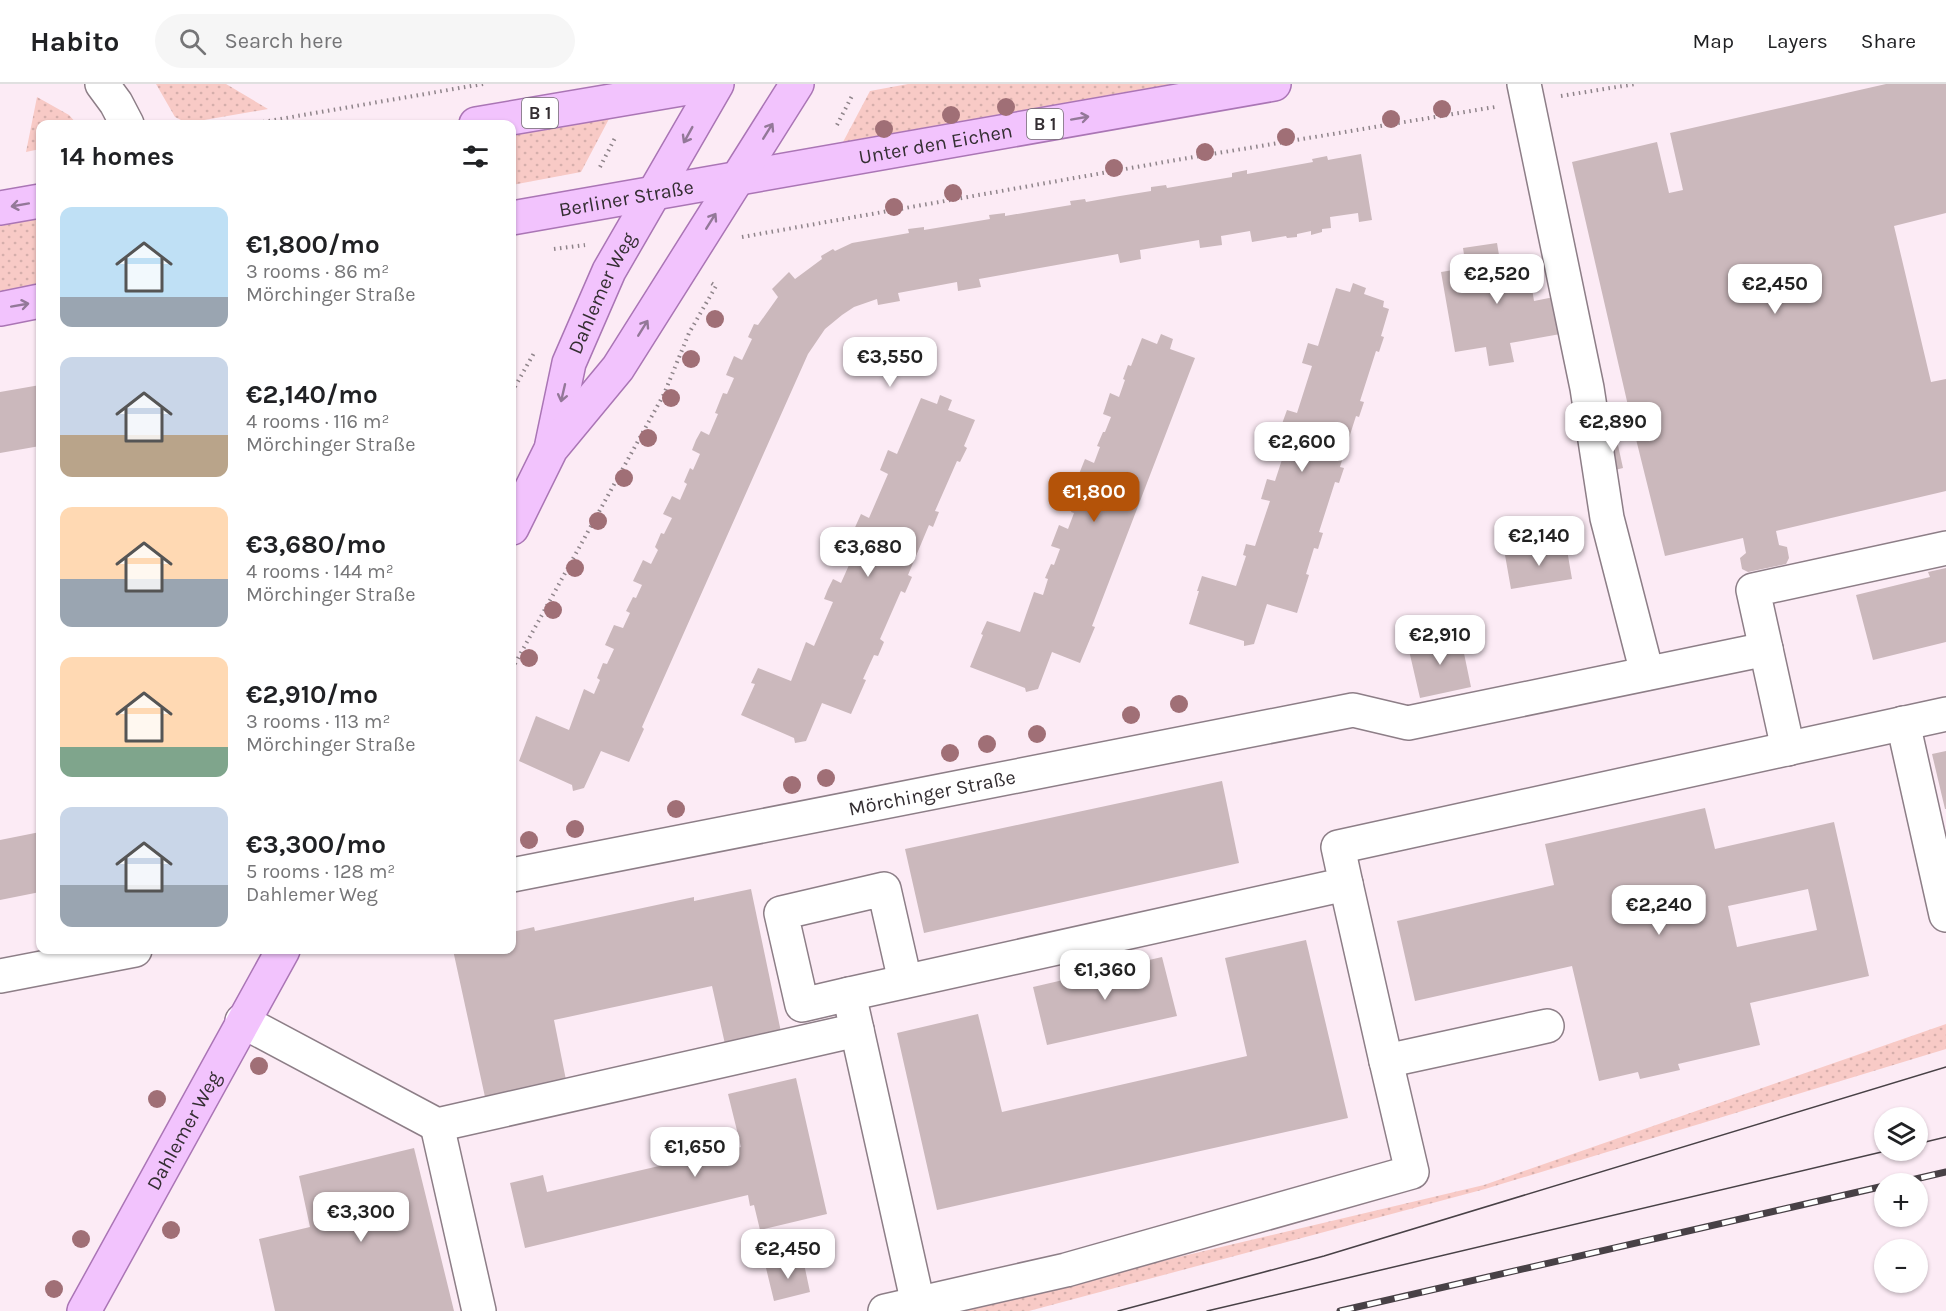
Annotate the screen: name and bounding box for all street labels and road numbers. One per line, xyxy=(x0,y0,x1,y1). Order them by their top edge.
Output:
road number: B 1 xyxy=(522,98,558,128)
road number: B 1 xyxy=(1027,109,1063,139)
street label: Unter den Eichen xyxy=(857,119,1014,168)
street label: Berliner Straße xyxy=(557,175,695,221)
street label: Dahlemer Weg xyxy=(563,228,640,357)
street label: Mörchinger Straße xyxy=(847,765,1017,820)
street label: Dahlemer Weg xyxy=(142,1067,225,1194)

